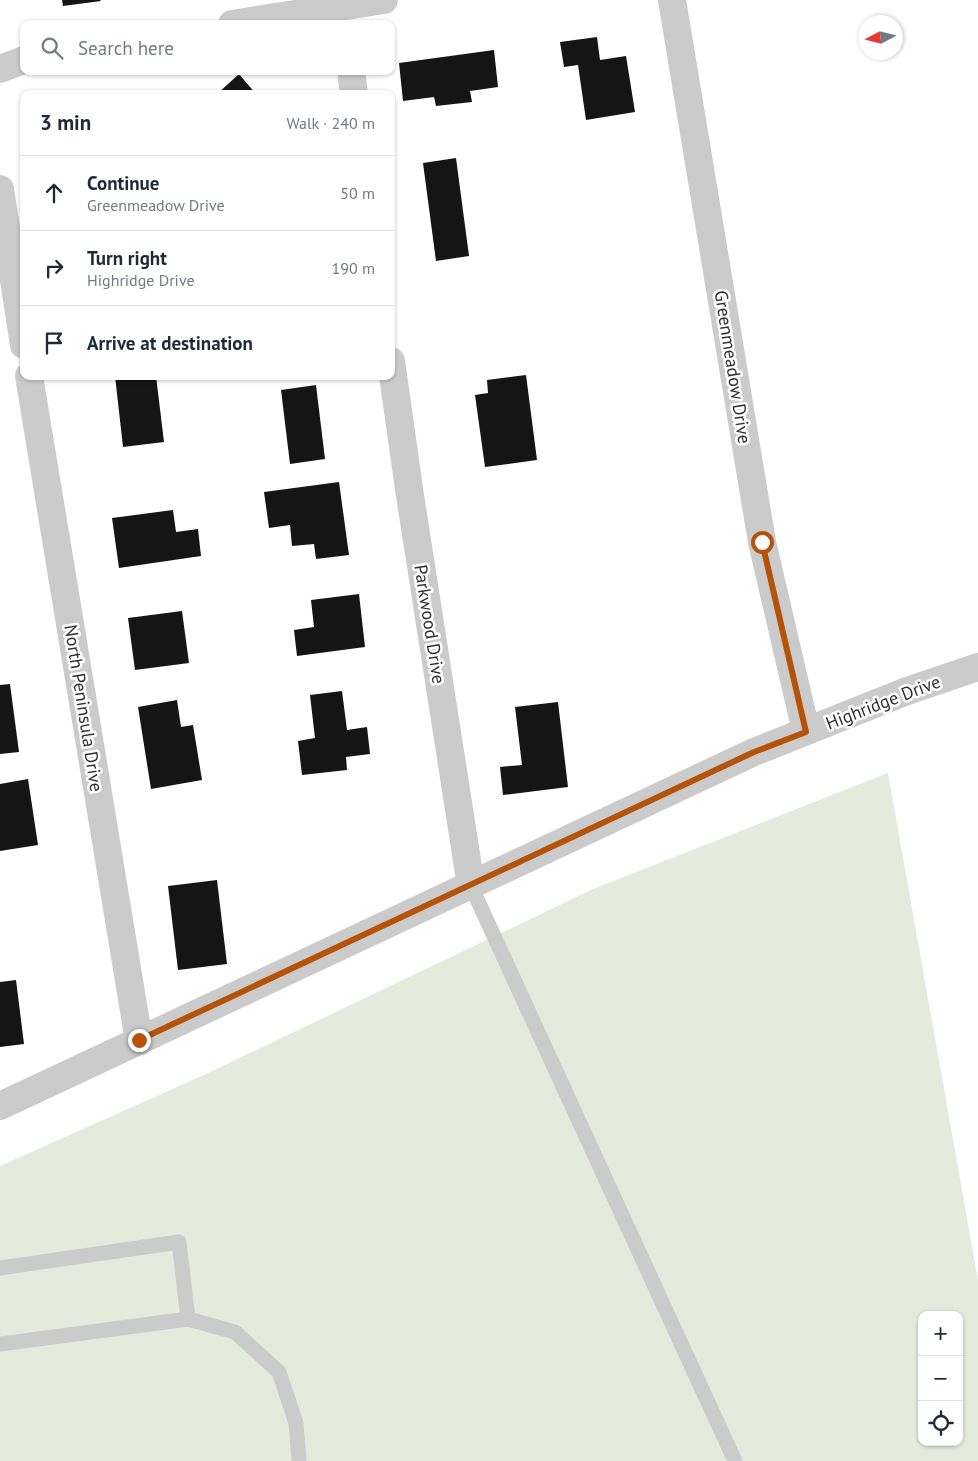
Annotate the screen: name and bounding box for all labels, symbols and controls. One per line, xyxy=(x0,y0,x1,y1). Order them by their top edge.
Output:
north arrow xyxy=(858,15,903,60)
search box xyxy=(20,20,395,75)
icon: search xyxy=(38,34,66,62)
text: Search here xyxy=(78,36,174,60)
text: 3 min xyxy=(40,109,91,136)
text: Walk · 240 m xyxy=(286,113,375,133)
text: Continue xyxy=(87,171,159,195)
icon: ahead xyxy=(40,179,68,207)
text: 50 m xyxy=(340,183,375,203)
text: Greenmeadow Drive xyxy=(87,195,225,215)
text: Turn right xyxy=(87,246,167,270)
icon: right xyxy=(40,254,68,282)
text: 190 m xyxy=(332,258,375,278)
text: Highridge Drive xyxy=(87,270,195,290)
street label: Greenmeadow Drive xyxy=(710,289,756,445)
icon: arrive xyxy=(40,329,68,357)
text: Arrive at destination xyxy=(87,331,253,355)
route start xyxy=(751,531,774,554)
street label: Parkwood Drive xyxy=(409,563,451,685)
street label: North Peninsula Drive xyxy=(59,623,109,793)
street label: Highridge Drive xyxy=(822,670,944,734)
route end xyxy=(128,1029,151,1052)
map controls xyxy=(918,1311,963,1446)
button: + xyxy=(918,1311,963,1356)
button: − xyxy=(918,1356,963,1401)
button: locate xyxy=(918,1401,963,1446)

